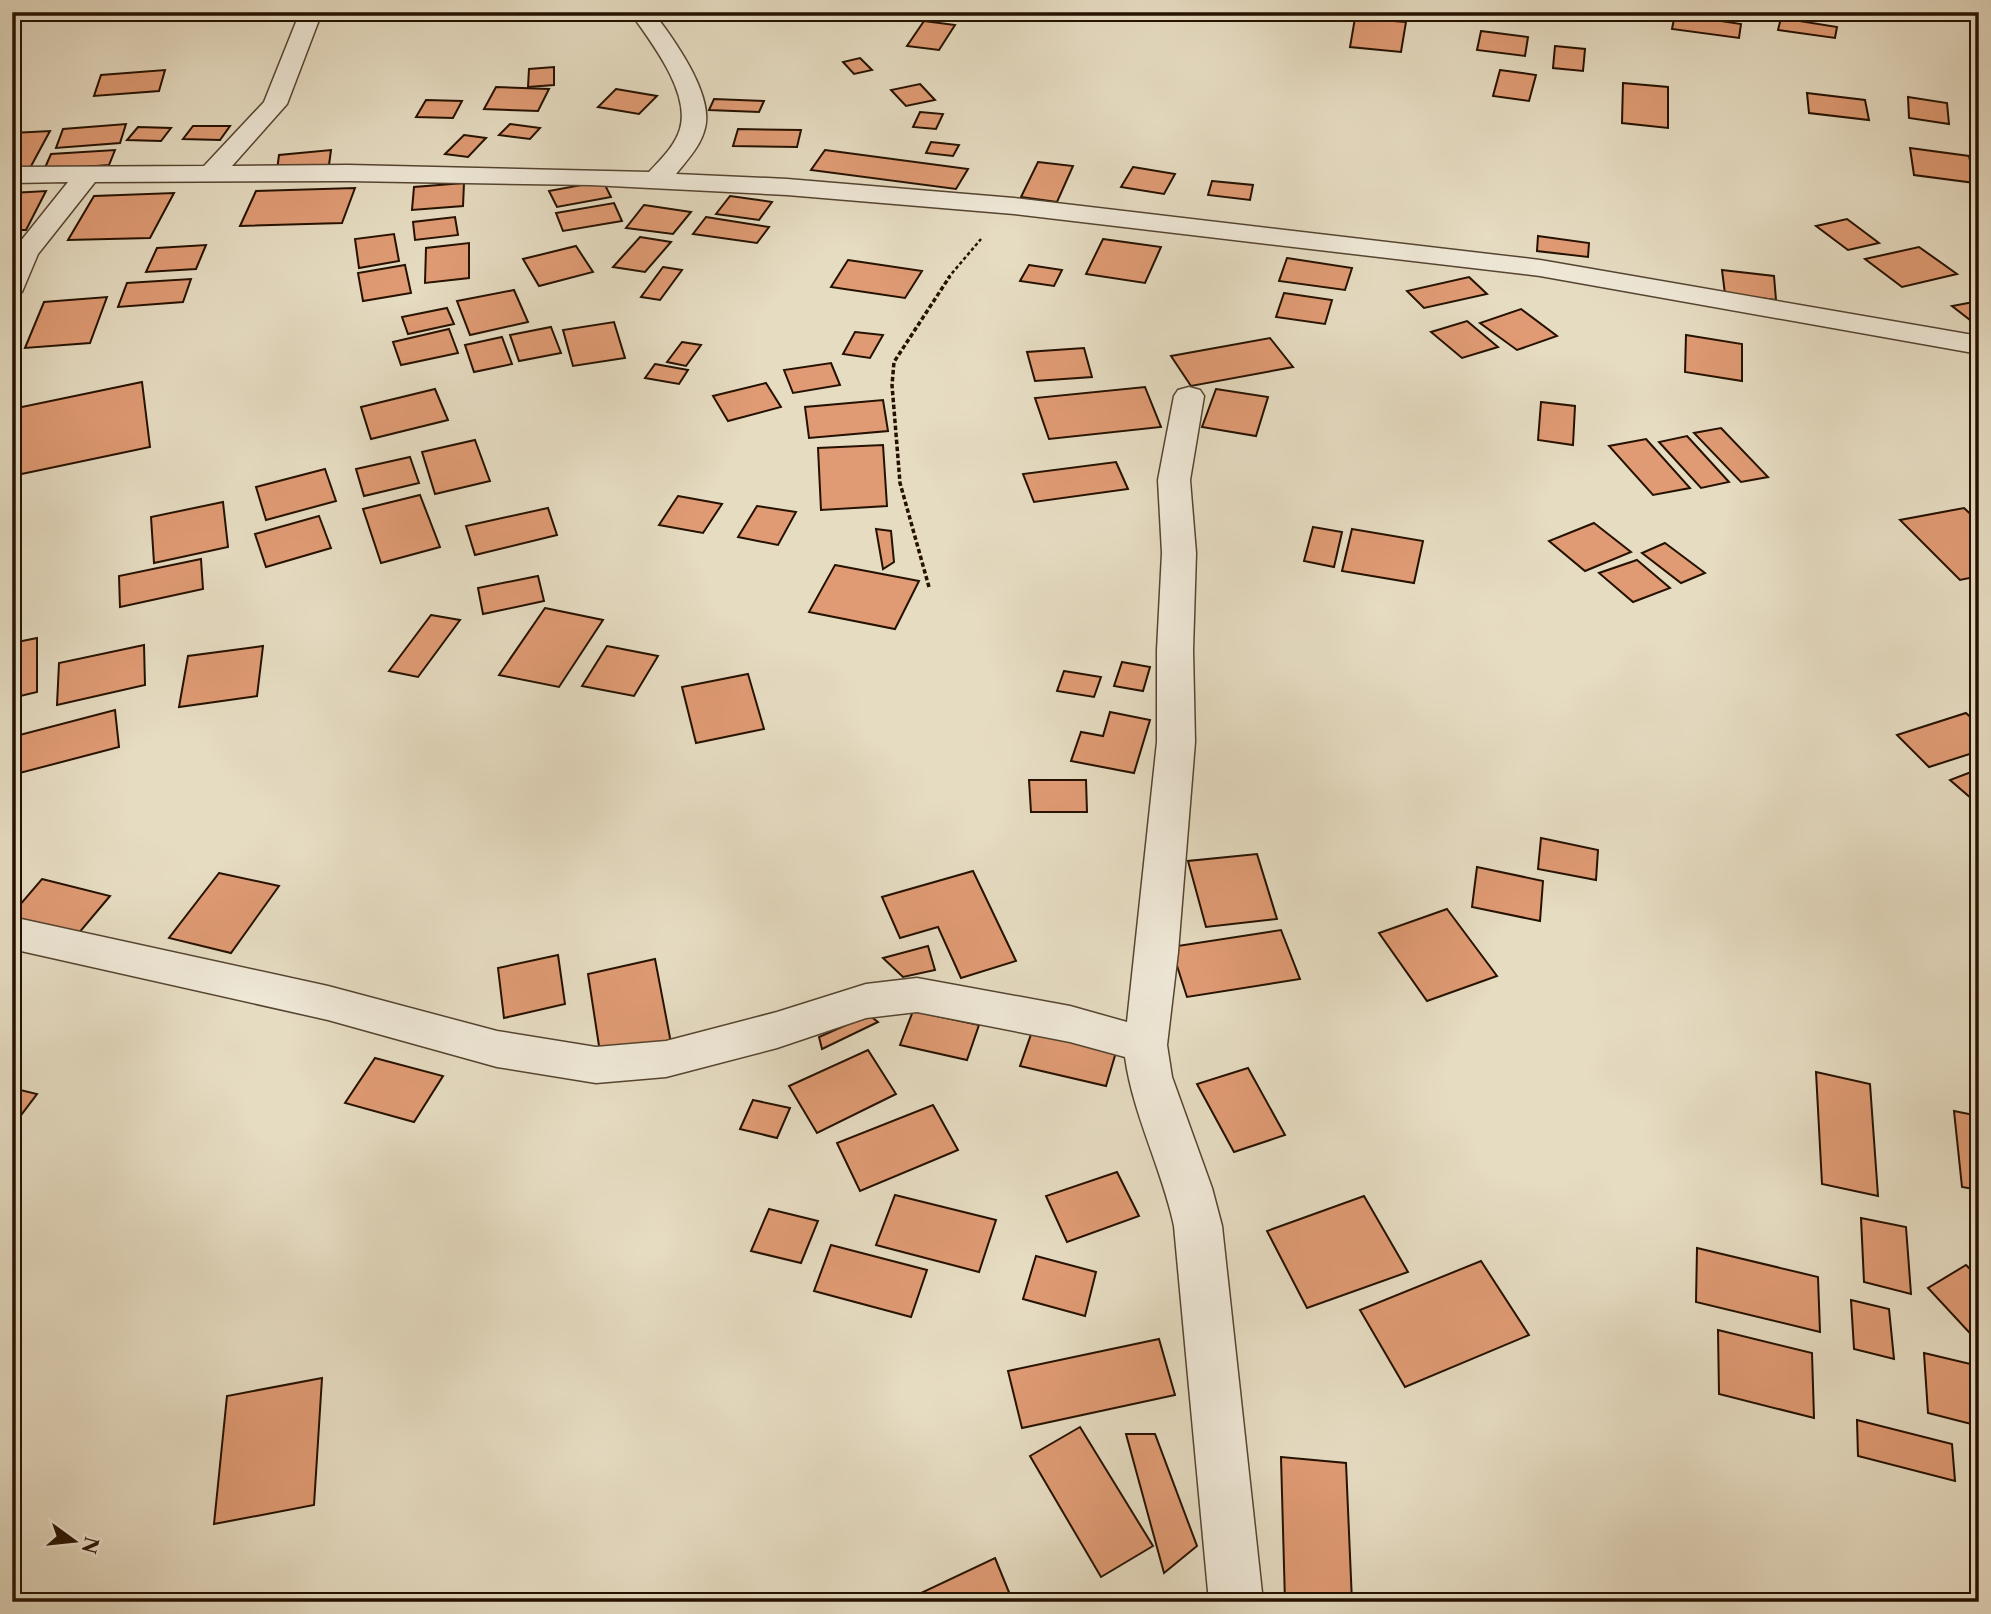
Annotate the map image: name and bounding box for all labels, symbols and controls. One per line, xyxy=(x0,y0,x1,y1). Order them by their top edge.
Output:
north arrow xyxy=(38,1506,108,1576)
text: N xyxy=(77,1534,103,1556)

